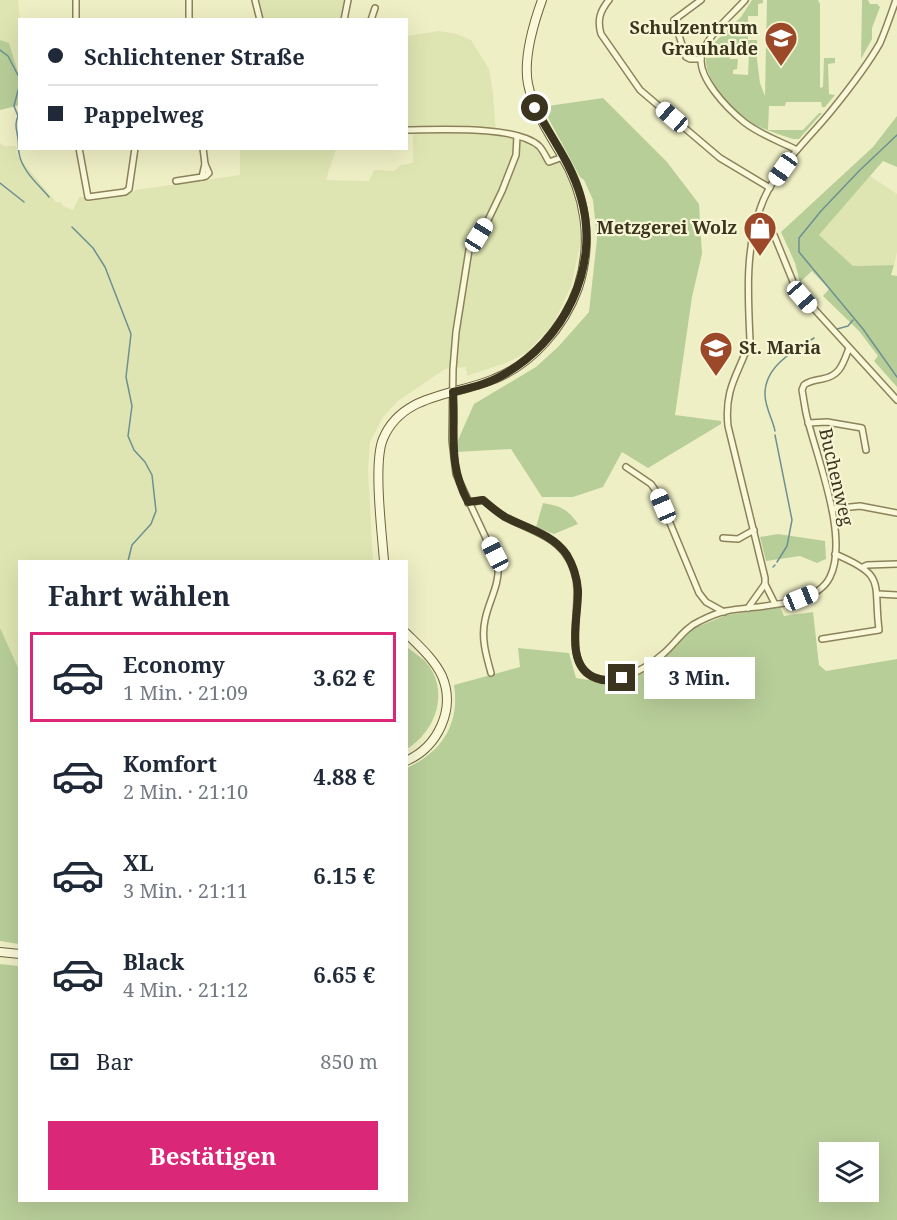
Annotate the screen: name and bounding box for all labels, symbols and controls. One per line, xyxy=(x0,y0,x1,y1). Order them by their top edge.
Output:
place label: Schulzentrum Grauhalde xyxy=(629,15,758,60)
school or university icon: Schulzentrum Grauhalde xyxy=(763,20,799,67)
text: Schlichtener Straße xyxy=(84,41,305,71)
route start xyxy=(521,94,548,121)
car xyxy=(653,98,691,136)
text: Pappelweg xyxy=(84,99,204,129)
car xyxy=(765,149,801,189)
shop icon: Metzgerei Wolz xyxy=(742,210,778,257)
car xyxy=(462,215,496,255)
place label: Metzgerei Wolz xyxy=(597,215,737,239)
car xyxy=(783,278,821,316)
school or university icon: St. Maria xyxy=(698,330,734,377)
place label: St. Maria xyxy=(739,335,821,359)
street label: Buchenweg xyxy=(814,426,860,528)
car xyxy=(648,486,678,526)
car xyxy=(479,534,511,574)
text: Fahrt wählen xyxy=(48,577,230,614)
car xyxy=(781,583,821,613)
text: Economy xyxy=(123,649,225,679)
icon: car xyxy=(51,650,105,704)
callout: 3 Min. xyxy=(643,657,754,699)
text: 3.62 € xyxy=(313,662,375,692)
route end xyxy=(608,664,635,691)
text: 3 Min. xyxy=(669,664,730,691)
text: 1 Min. · 21:09 xyxy=(123,679,248,706)
text: Komfort xyxy=(123,748,217,778)
icon: car xyxy=(51,749,105,803)
text: 4.88 € xyxy=(313,761,375,791)
text: 2 Min. · 21:10 xyxy=(123,778,248,805)
text: XL xyxy=(123,847,154,877)
icon: car xyxy=(51,848,105,902)
text: 6.15 € xyxy=(313,860,375,890)
text: 3 Min. · 21:11 xyxy=(123,877,248,904)
text: Black xyxy=(123,946,184,976)
icon: car xyxy=(51,947,105,1001)
text: 6.65 € xyxy=(313,959,375,989)
text: 4 Min. · 21:12 xyxy=(123,976,248,1003)
icon: cash xyxy=(48,1045,81,1078)
text: Bar xyxy=(96,1046,133,1076)
text: 850 m xyxy=(320,1048,378,1075)
button: Bestätigen xyxy=(48,1121,378,1190)
map controls xyxy=(819,1142,879,1202)
button: layers xyxy=(819,1142,879,1202)

